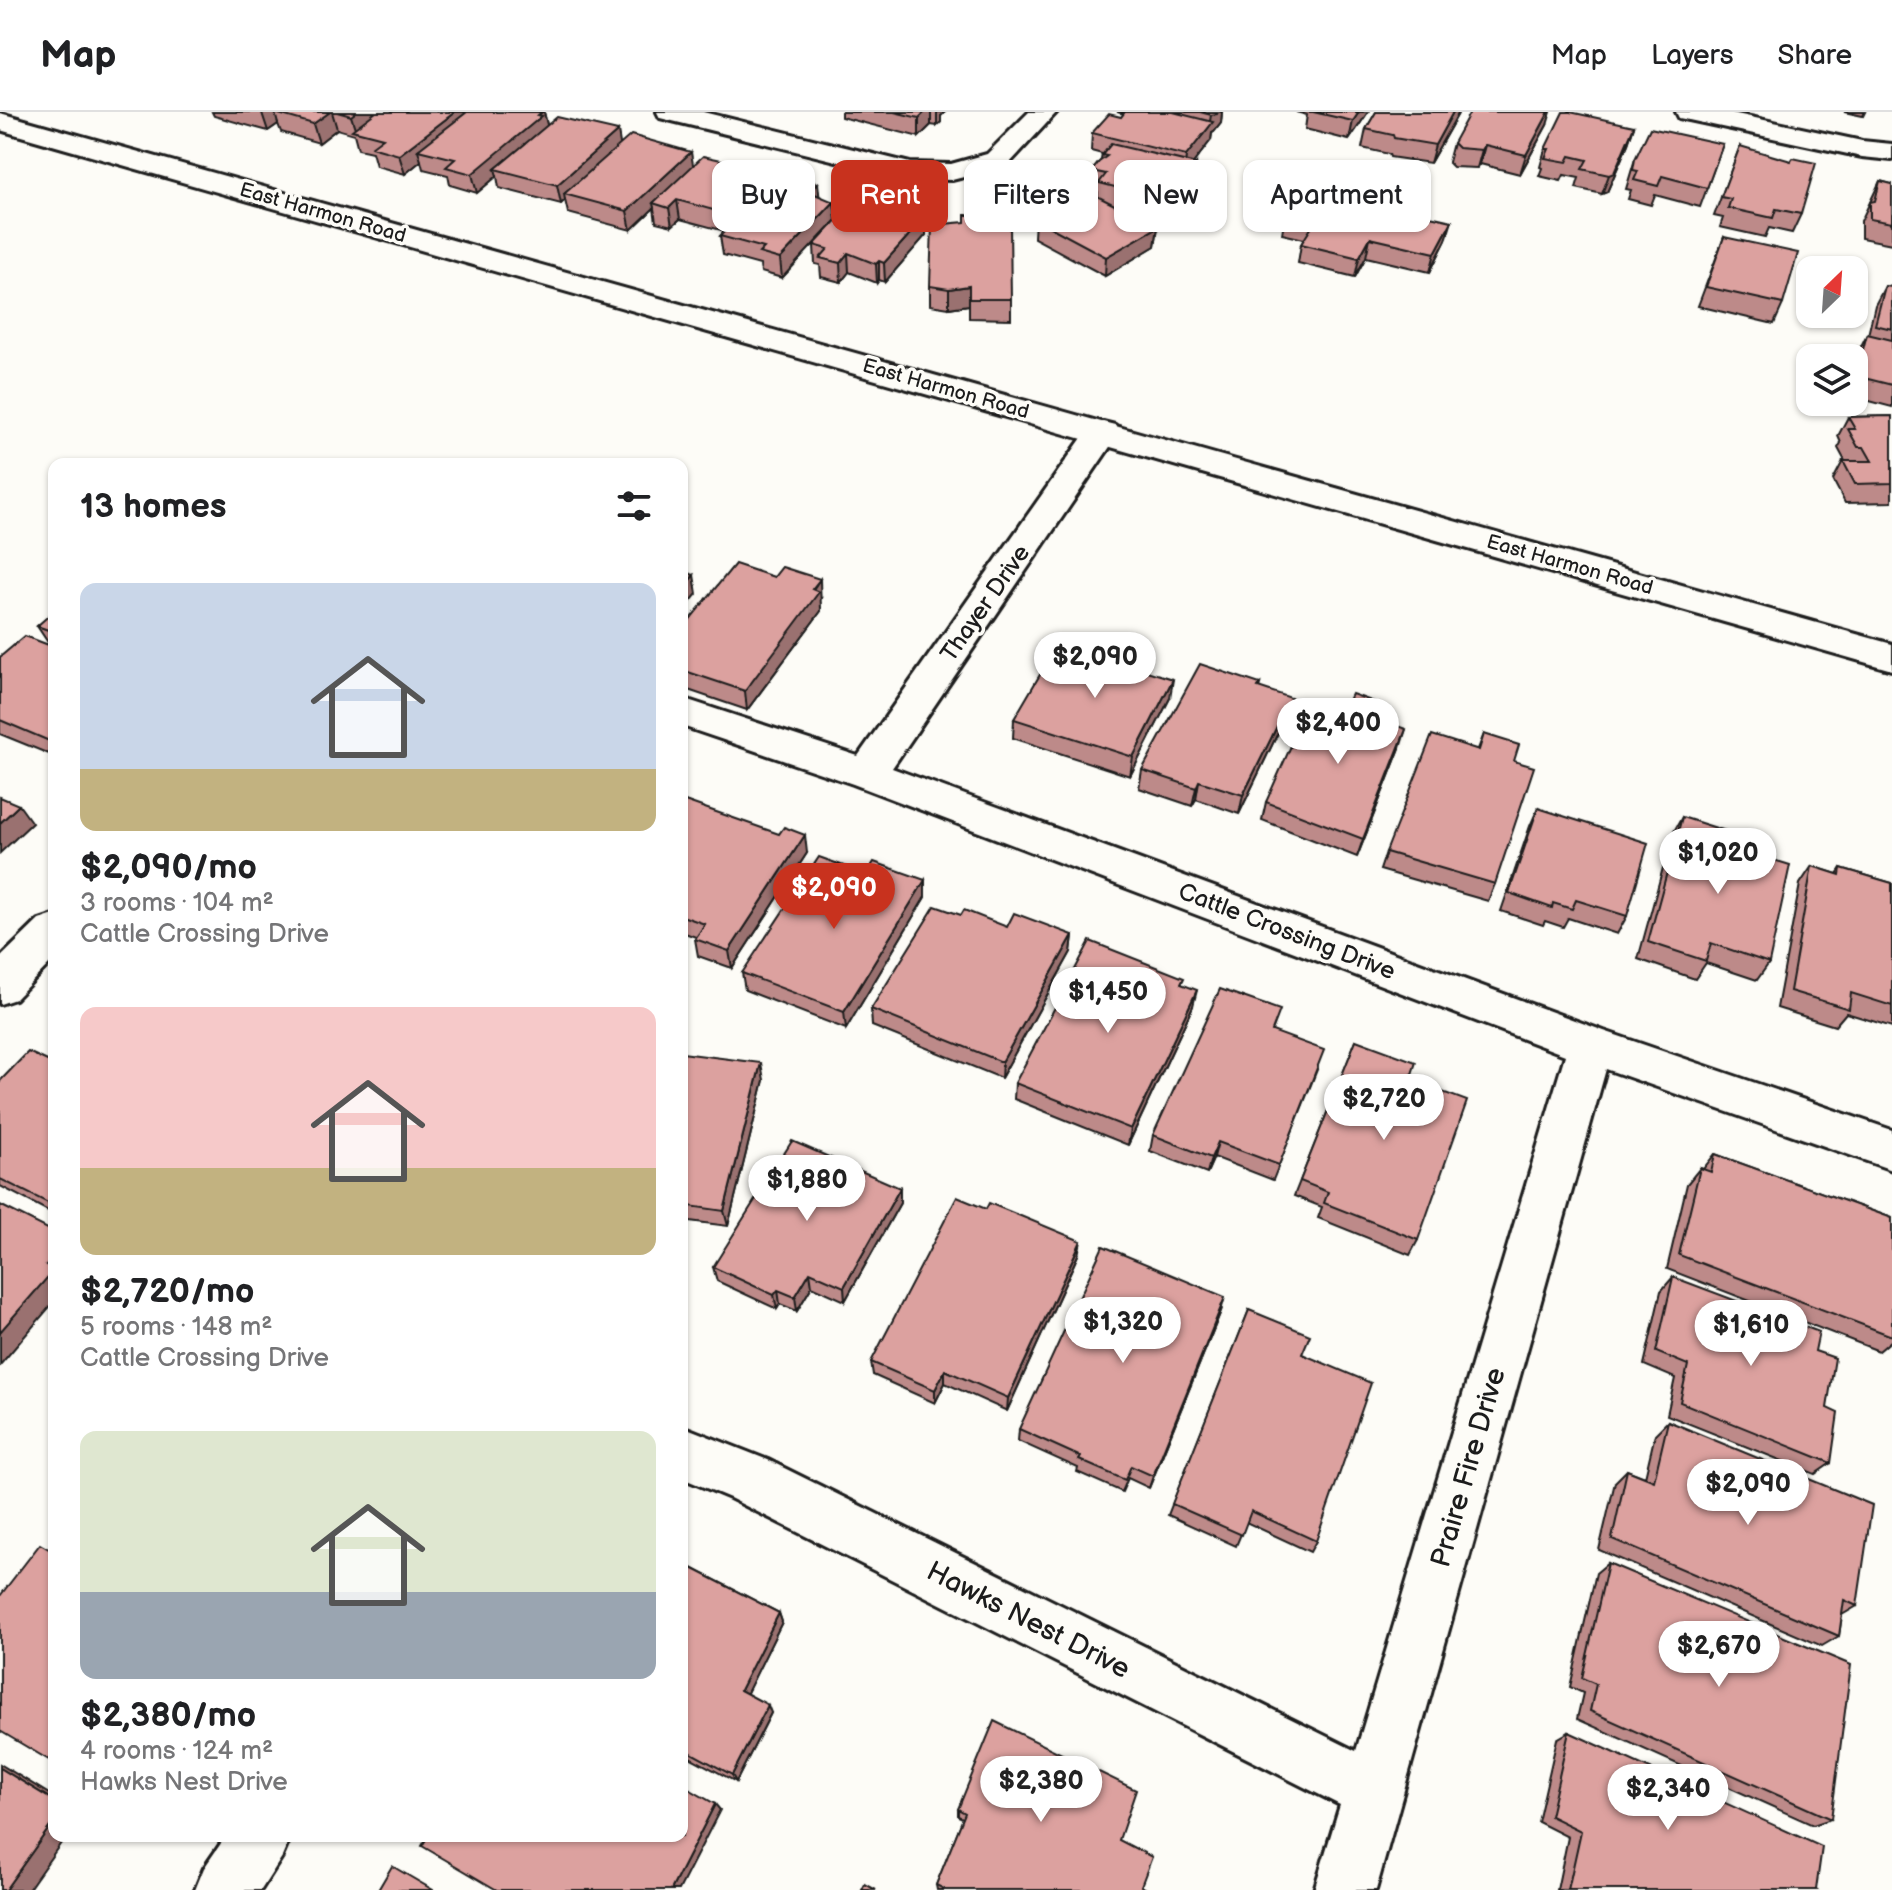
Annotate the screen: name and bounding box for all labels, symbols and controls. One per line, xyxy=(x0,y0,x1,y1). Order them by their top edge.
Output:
text: Map xyxy=(40,33,116,78)
text: Map xyxy=(1551,39,1607,72)
text: Layers xyxy=(1651,39,1734,72)
text: Share xyxy=(1778,39,1852,72)
chip: Buy xyxy=(712,160,815,232)
chip: Rent xyxy=(831,160,948,232)
chip: Filters xyxy=(964,160,1098,232)
chip: New xyxy=(1114,160,1227,232)
chip: Apartment xyxy=(1243,160,1431,232)
street label: East Harmon Road xyxy=(237,178,409,248)
north arrow xyxy=(1796,256,1868,328)
map controls xyxy=(1796,256,1868,416)
button: layers xyxy=(1796,344,1868,416)
street label: East Harmon Road xyxy=(860,354,1032,424)
icon: filters xyxy=(612,484,656,528)
text: 13 homes xyxy=(80,486,227,527)
street label: East Harmon Road xyxy=(1484,530,1656,600)
street label: Thayer Drive xyxy=(935,539,1036,667)
pin: $2,090 xyxy=(1030,632,1160,700)
icon: home xyxy=(296,635,440,779)
text: $2,090 xyxy=(1052,642,1138,673)
pin: $2,400 xyxy=(1273,698,1403,766)
text: $2,400 xyxy=(1295,708,1381,739)
pin: $1,020 xyxy=(1653,828,1783,896)
text: $1,020 xyxy=(1677,838,1759,869)
text: $2,090/mo xyxy=(80,847,257,888)
pin: $2,090 xyxy=(769,863,899,931)
text: $2,090 xyxy=(791,873,877,904)
street label: Cattle Crossing Drive xyxy=(1174,877,1399,986)
text: 3 rooms · 104 m² xyxy=(80,888,274,919)
text: Cattle Crossing Drive xyxy=(80,919,329,950)
pin: $1,450 xyxy=(1043,967,1173,1035)
text: $1,450 xyxy=(1068,977,1148,1008)
icon: home xyxy=(296,1059,440,1203)
pin: $2,720 xyxy=(1319,1074,1449,1142)
text: $2,720 xyxy=(1342,1084,1426,1115)
pin: $1,880 xyxy=(742,1155,872,1223)
text: $1,880 xyxy=(766,1165,848,1196)
text: $2,720/mo xyxy=(80,1271,254,1312)
pin: $1,320 xyxy=(1058,1297,1188,1365)
pin: $1,610 xyxy=(1686,1300,1816,1368)
text: $1,320 xyxy=(1083,1307,1163,1338)
text: $1,610 xyxy=(1713,1310,1789,1341)
text: 5 rooms · 148 m² xyxy=(80,1312,272,1343)
text: Cattle Crossing Drive xyxy=(80,1343,329,1374)
street label: Praire Fire Drive xyxy=(1424,1364,1513,1571)
pin: $2,090 xyxy=(1683,1459,1813,1527)
text: $2,090 xyxy=(1705,1469,1791,1500)
icon: home xyxy=(296,1483,440,1627)
street label: Hawks Nest Drive xyxy=(921,1555,1135,1686)
pin: $2,670 xyxy=(1654,1621,1784,1689)
text: $2,670 xyxy=(1677,1631,1761,1662)
text: $2,380/mo xyxy=(80,1695,256,1736)
text: 4 rooms · 124 m² xyxy=(80,1736,273,1767)
pin: $2,380 xyxy=(976,1756,1106,1824)
pin: $2,340 xyxy=(1603,1764,1733,1832)
text: $2,380 xyxy=(998,1766,1084,1797)
text: Hawks Nest Drive xyxy=(80,1767,288,1798)
text: $2,340 xyxy=(1625,1774,1711,1805)

